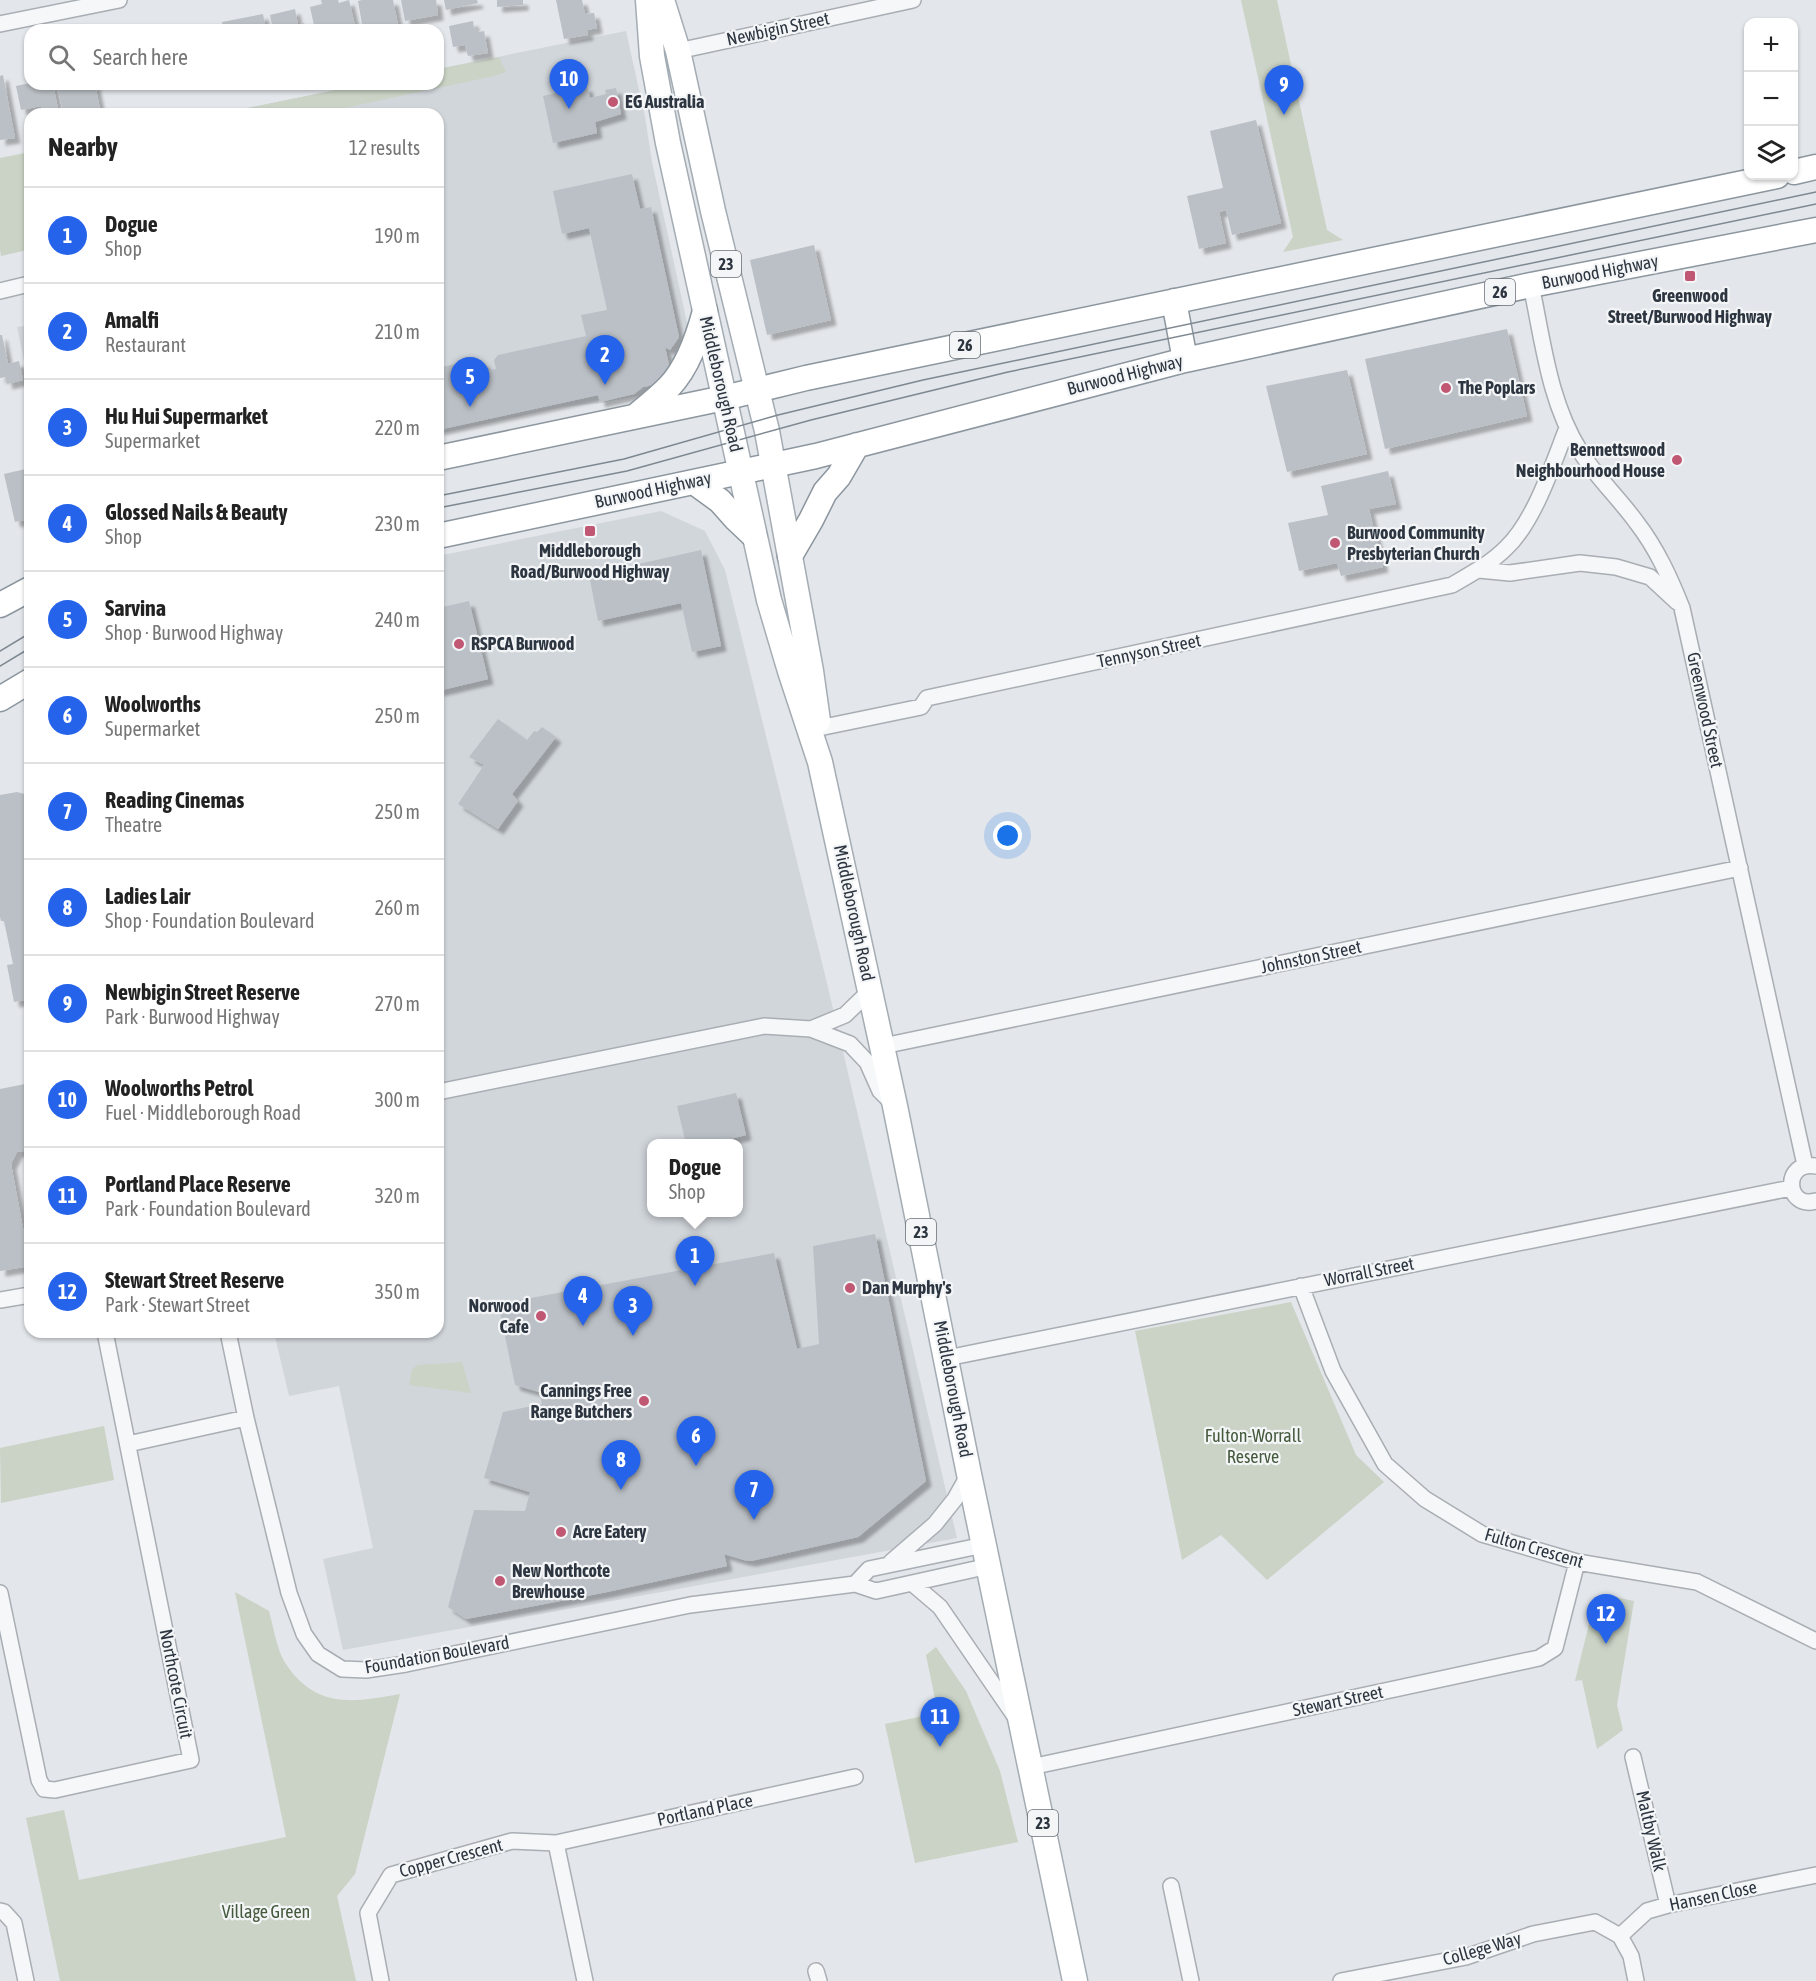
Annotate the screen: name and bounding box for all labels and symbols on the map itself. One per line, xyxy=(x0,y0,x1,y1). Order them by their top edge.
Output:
street label: Newbigin Street xyxy=(725,7,831,50)
pin: 10 xyxy=(550,60,588,109)
pin: 9 xyxy=(1264,66,1304,115)
place label: EG Australia xyxy=(625,91,704,112)
marker: EG Australia xyxy=(606,95,620,109)
street label: Burwood Highway xyxy=(1540,250,1660,293)
road number: 23 xyxy=(711,251,741,277)
marker: Greenwood Street/Burwood Highway xyxy=(1683,269,1697,283)
road number: 26 xyxy=(1485,279,1515,305)
place label: Greenwood Street/Burwood Highway xyxy=(1608,285,1773,327)
street label: Middleborough Road xyxy=(696,314,747,454)
road number: 26 xyxy=(950,332,980,358)
pin: 2 xyxy=(586,336,624,385)
street label: Burwood Highway xyxy=(1065,350,1185,399)
pin: 5 xyxy=(450,358,490,407)
place label: The Poplars xyxy=(1458,377,1536,398)
marker: The Poplars xyxy=(1439,381,1453,395)
place label: Bennettswood Neighbourhood House xyxy=(1516,439,1665,481)
marker: Bennettswood Neighbourhood House xyxy=(1670,453,1684,467)
street label: Burwood Highway xyxy=(593,467,713,512)
place label: Burwood Community Presbyterian Church xyxy=(1347,522,1485,564)
marker: Middleborough Road/Burwood Highway xyxy=(583,524,597,538)
marker: Burwood Community Presbyterian Church xyxy=(1328,536,1342,550)
place label: Middleborough Road/Burwood Highway xyxy=(511,540,670,582)
street label: Tennyson Street xyxy=(1095,629,1203,672)
place label: RSPCA Burwood xyxy=(471,633,574,654)
marker: RSPCA Burwood xyxy=(452,637,466,651)
street label: Greenwood Street xyxy=(1683,650,1728,770)
your location xyxy=(993,821,1022,850)
street label: Middleborough Road xyxy=(830,843,879,983)
street label: Johnston Street xyxy=(1259,936,1363,977)
road number: 23 xyxy=(906,1219,936,1245)
pin: 1 xyxy=(676,1236,714,1286)
street label: Worrall Street xyxy=(1322,1253,1416,1291)
pin: 4 xyxy=(564,1276,602,1326)
place label: Dan Murphy's xyxy=(862,1277,952,1298)
marker: Dan Murphy's xyxy=(843,1281,857,1295)
pin: 3 xyxy=(614,1286,652,1336)
place label: Norwood Cafe xyxy=(469,1295,529,1337)
marker: Norwood Cafe xyxy=(534,1309,548,1323)
street label: Middleborough Road xyxy=(930,1319,977,1459)
place label: Cannings Free Range Butchers xyxy=(530,1380,633,1422)
marker: Cannings Free Range Butchers xyxy=(637,1394,651,1408)
pin: 6 xyxy=(676,1416,716,1466)
park label: Fulton-Worrall Reserve xyxy=(1205,1425,1301,1467)
pin: 8 xyxy=(602,1440,640,1490)
pin: 7 xyxy=(734,1470,774,1520)
place label: Acre Eatery xyxy=(572,1521,647,1542)
street label: Fulton Crescent xyxy=(1482,1523,1586,1572)
marker: Acre Eatery xyxy=(554,1525,568,1539)
place label: New Northcote Brewhouse xyxy=(512,1560,610,1602)
marker: New Northcote Brewhouse xyxy=(493,1574,507,1588)
pin: 12 xyxy=(1586,1594,1626,1644)
street label: Northcote Circuit xyxy=(156,1627,197,1740)
street label: Foundation Boulevard xyxy=(363,1631,511,1678)
street label: Stewart Street xyxy=(1291,1681,1385,1720)
pin: 11 xyxy=(920,1698,960,1747)
street label: Maltby Walk xyxy=(1632,1788,1671,1873)
street label: Portland Place xyxy=(655,1789,755,1830)
road number: 23 xyxy=(1028,1810,1058,1836)
street label: Copper Crescent xyxy=(397,1834,505,1881)
street label: Hansen Close xyxy=(1667,1876,1759,1915)
park label: Village Green xyxy=(222,1901,310,1922)
street label: College Way xyxy=(1440,1927,1523,1970)

